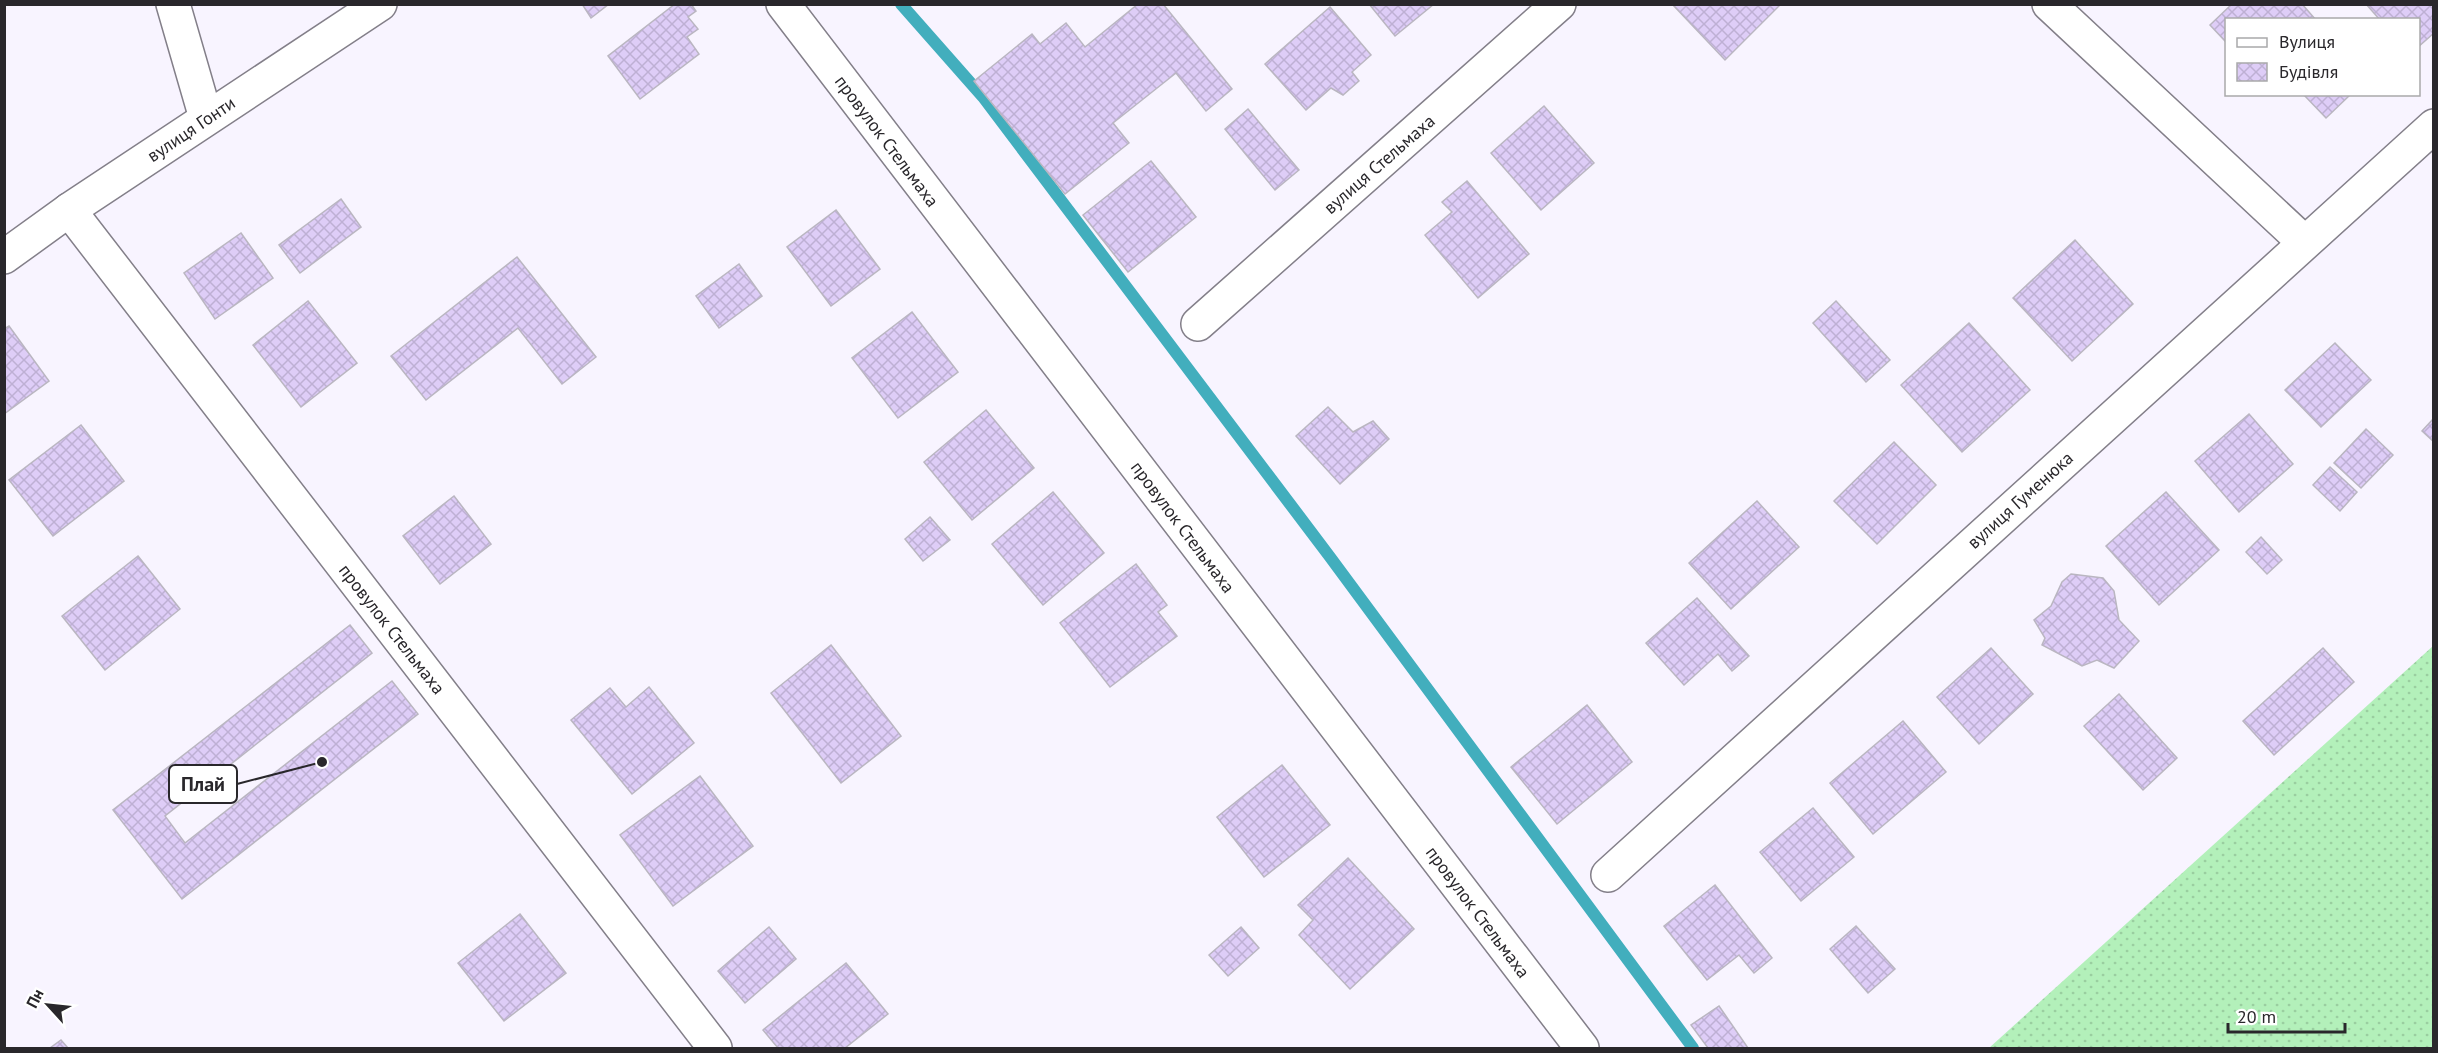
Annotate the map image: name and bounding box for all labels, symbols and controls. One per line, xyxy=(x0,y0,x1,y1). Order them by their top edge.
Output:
legend xyxy=(2225,18,2420,96)
text: Вулиця xyxy=(2279,30,2335,53)
text: Будівля xyxy=(2279,60,2338,83)
street label: провулок Стельмаха xyxy=(830,71,944,211)
street label: вулиця Гонти xyxy=(142,91,240,167)
street label: вулиця Стельмаха xyxy=(1319,109,1439,219)
street label: вулиця Гуменюка xyxy=(1962,446,2078,554)
street label: провулок Стельмаха xyxy=(1126,457,1240,597)
street label: провулок Стельмаха xyxy=(334,559,450,699)
callout: Плай xyxy=(169,765,237,803)
text: Плай xyxy=(181,771,225,797)
street label: провулок Стельмаха xyxy=(1421,842,1535,982)
north arrow xyxy=(18,975,78,1035)
text: Пн xyxy=(21,985,48,1011)
scale bar xyxy=(2228,996,2345,1034)
text: 20 m xyxy=(2237,1005,2276,1028)

